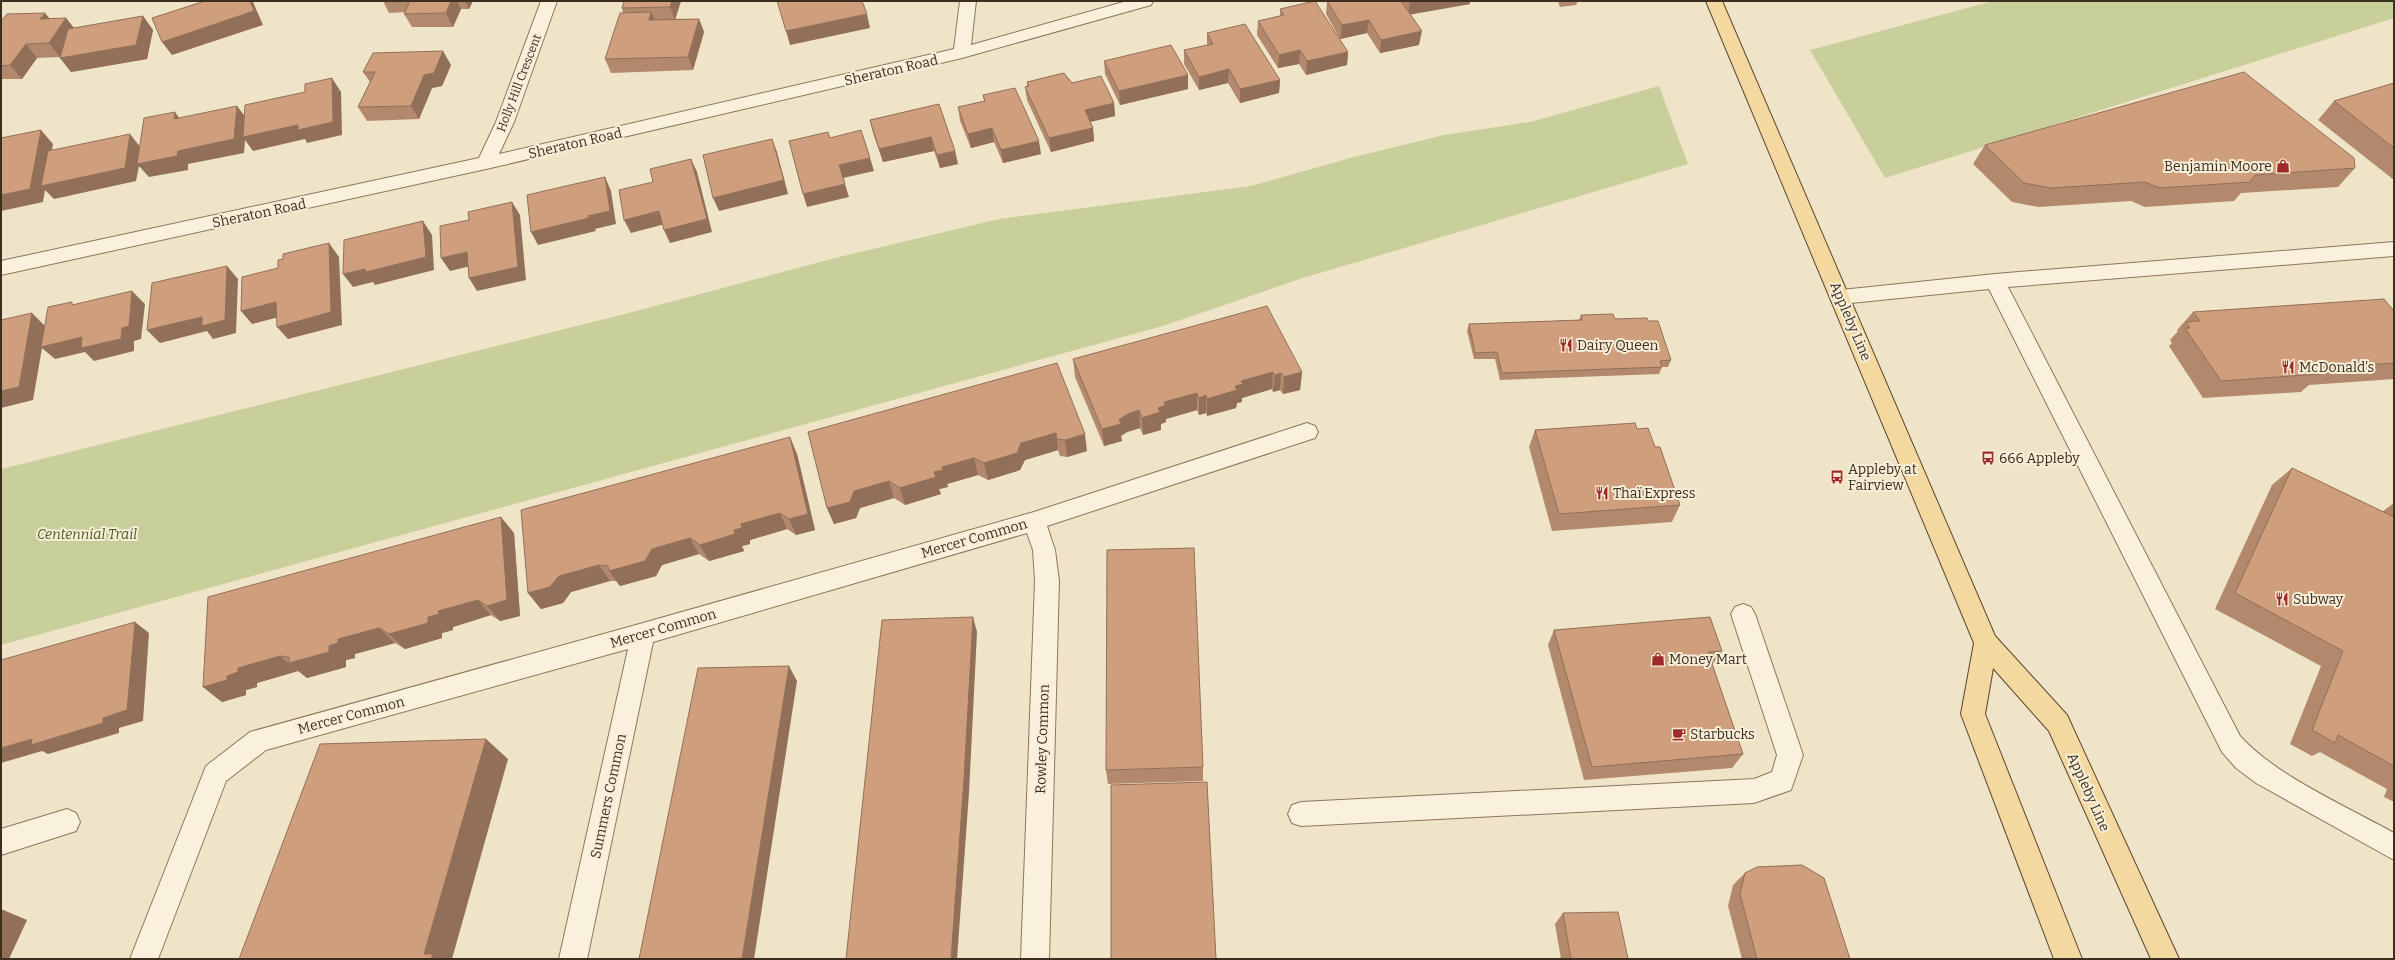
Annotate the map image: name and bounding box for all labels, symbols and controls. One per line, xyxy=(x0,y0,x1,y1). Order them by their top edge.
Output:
street label: Holly Hill Crescent xyxy=(494,32,544,134)
street label: Sheraton Road xyxy=(843,51,940,90)
street label: Sheraton Road xyxy=(527,124,624,163)
place label: Benjamin Moore xyxy=(2164,158,2272,175)
shop icon: Benjamin Moore xyxy=(2275,158,2291,174)
street label: Sheraton Road xyxy=(211,195,308,232)
street label: Appleby Line xyxy=(1826,279,1875,363)
restaurant icon: Dairy Queen xyxy=(1558,337,1574,353)
place label: Dairy Queen xyxy=(1577,337,1659,354)
restaurant icon: McDonald's xyxy=(2280,359,2296,375)
place label: McDonald's xyxy=(2299,359,2374,376)
bus stop icon: 666 Appleby xyxy=(1980,450,1996,466)
place label: 666 Appleby xyxy=(1999,450,2080,467)
place label: Appleby at Fairview xyxy=(1848,461,1917,494)
bus stop icon: Appleby at Fairview xyxy=(1829,469,1845,485)
restaurant icon: Thaï Express xyxy=(1594,485,1610,501)
place label: Thaï Express xyxy=(1613,485,1695,502)
street label: Mercer Common xyxy=(919,515,1029,562)
park label: Centennial Trail xyxy=(37,526,137,543)
restaurant icon: Subway xyxy=(2274,591,2290,607)
place label: Subway xyxy=(2293,591,2344,608)
street label: Mercer Common xyxy=(608,605,718,652)
shop icon: Money Mart xyxy=(1650,651,1666,667)
place label: Money Mart xyxy=(1669,651,1747,668)
street label: Rowley Common xyxy=(1032,684,1053,794)
street label: Mercer Common xyxy=(296,693,406,738)
cafe icon: Starbucks xyxy=(1671,726,1687,742)
place label: Starbucks xyxy=(1690,726,1755,743)
street label: Summers Common xyxy=(587,732,630,860)
street label: Appleby Line xyxy=(2064,750,2113,834)

